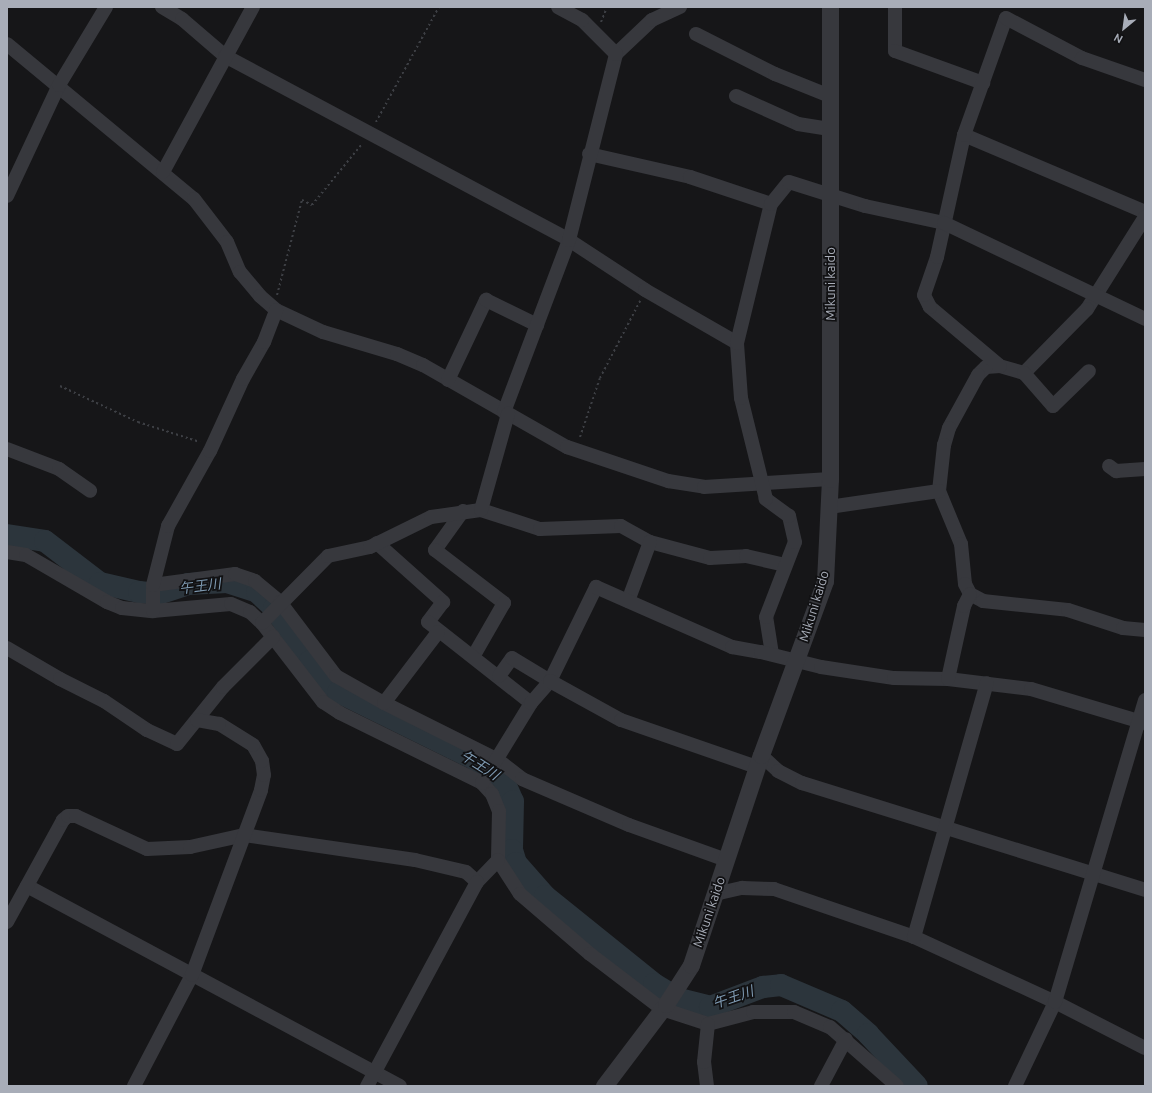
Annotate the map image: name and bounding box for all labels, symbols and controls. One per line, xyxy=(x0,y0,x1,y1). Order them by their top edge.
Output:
north arrow xyxy=(1104,8,1144,48)
text: N xyxy=(1112,31,1125,46)
street label: Mikuni kaido xyxy=(822,247,838,321)
street label: Mikuni kaido xyxy=(796,569,832,643)
water label: 午王川 xyxy=(178,575,222,597)
water label: 午王川 xyxy=(458,747,502,783)
street label: Mikuni kaido xyxy=(690,875,728,949)
water label: 午王川 xyxy=(710,982,756,1012)

